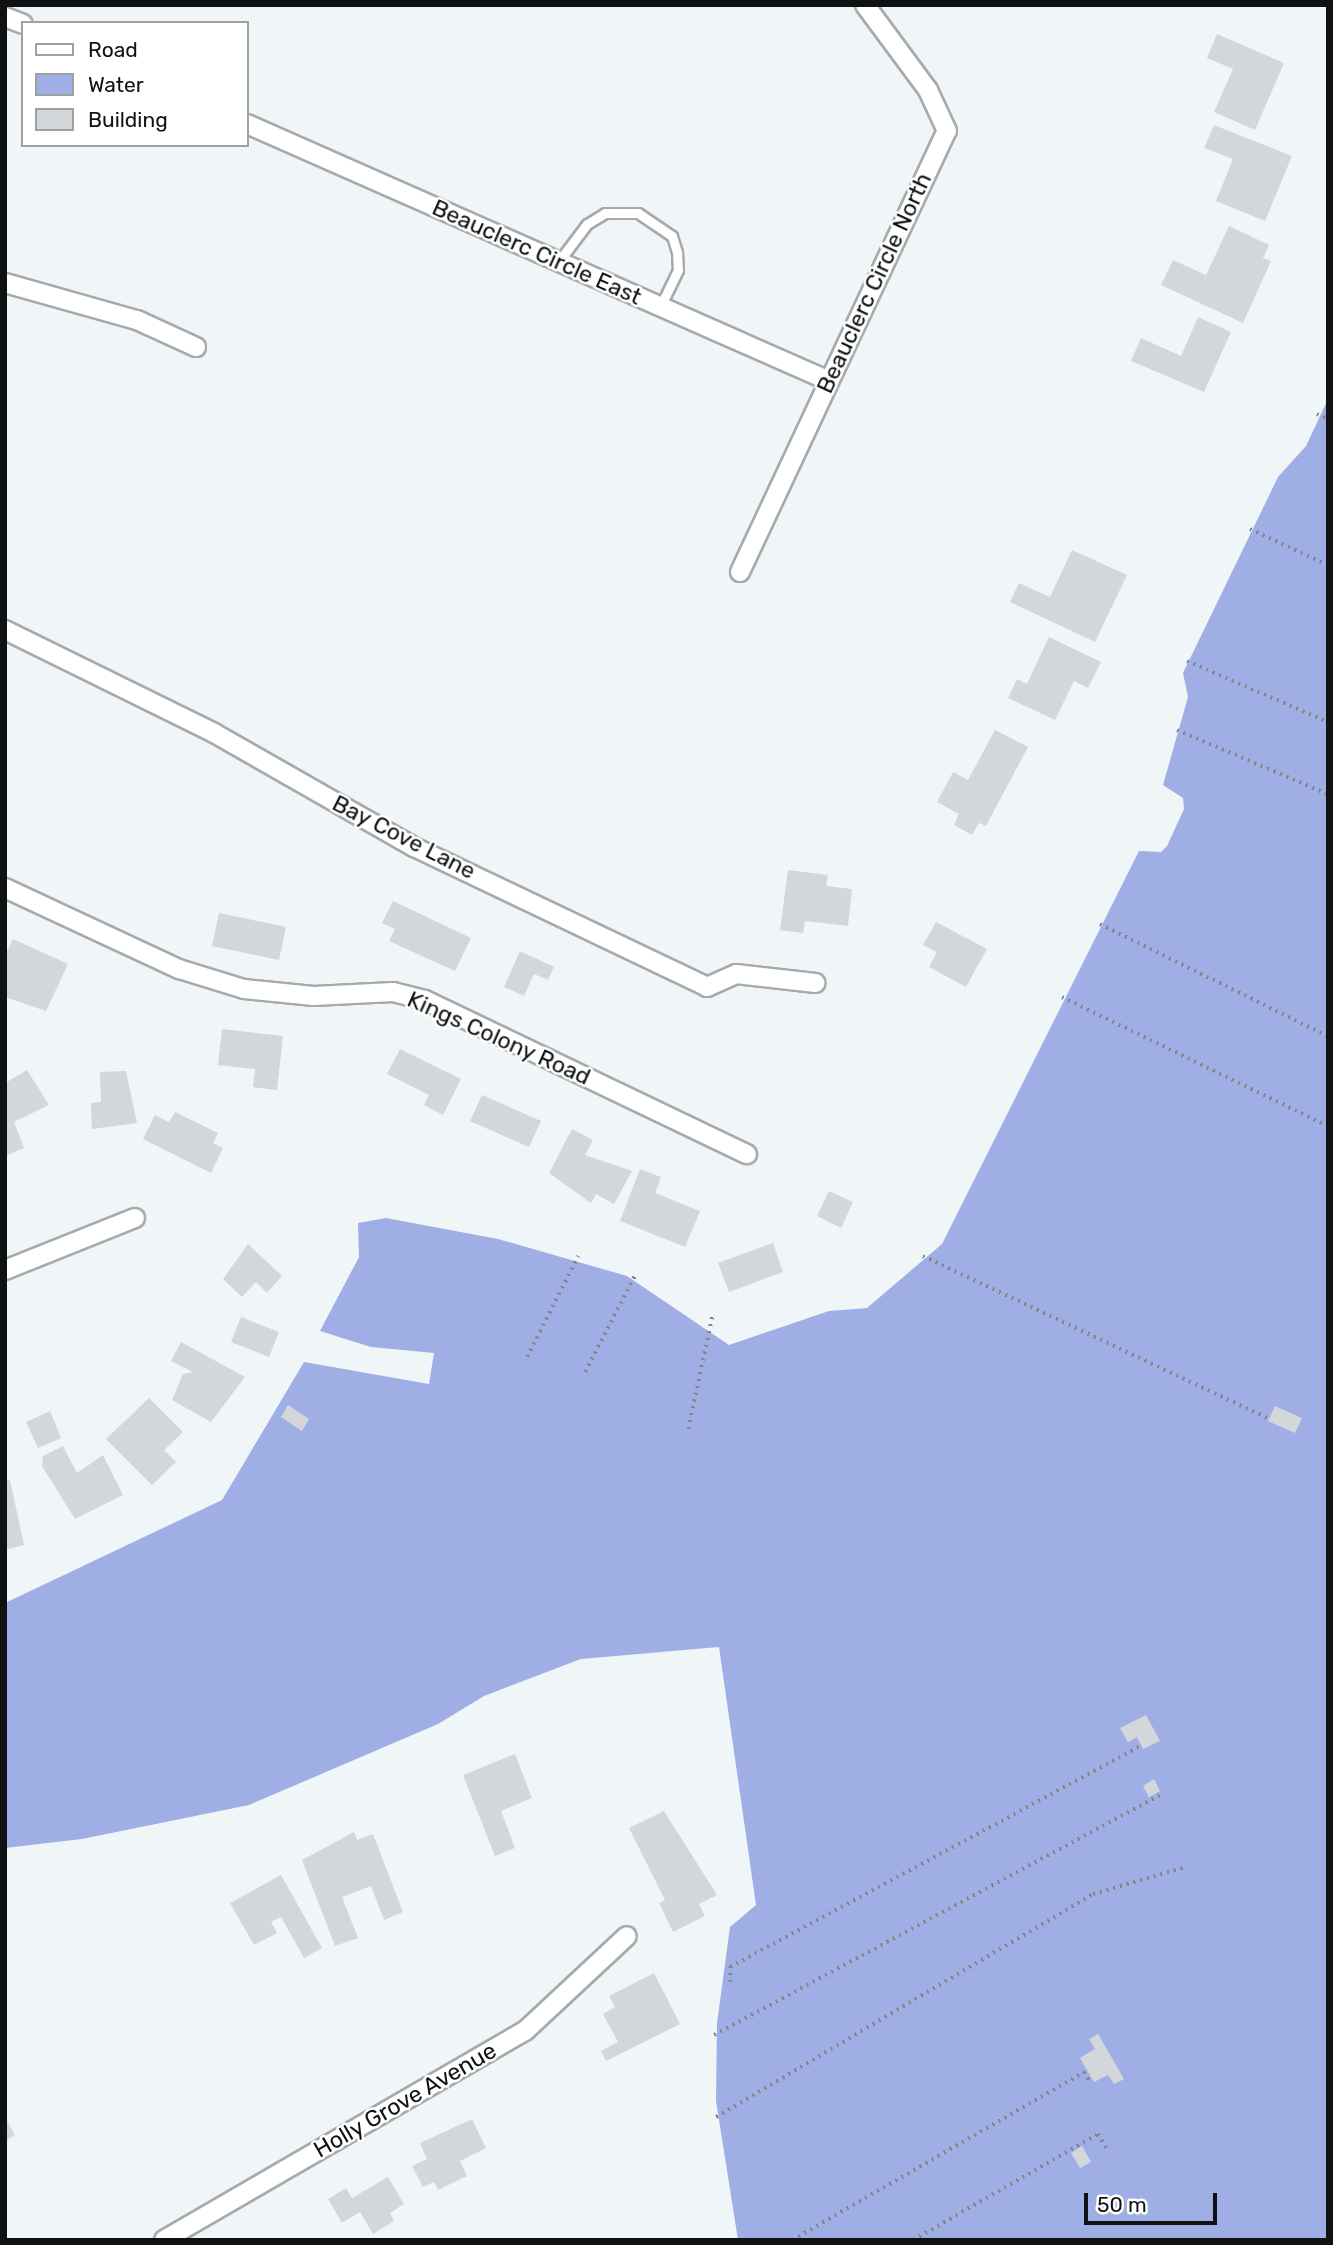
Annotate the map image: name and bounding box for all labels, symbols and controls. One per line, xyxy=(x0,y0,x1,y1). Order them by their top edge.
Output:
legend xyxy=(21,21,248,147)
text: Road xyxy=(88,37,138,62)
text: Water xyxy=(88,72,144,97)
text: Building xyxy=(88,107,168,132)
street label: Beauclerc Circle North xyxy=(811,168,937,398)
street label: Beauclerc Circle East xyxy=(428,193,646,311)
street label: Bay Cove Lane xyxy=(328,789,480,885)
street label: Kings Colony Road xyxy=(403,985,595,1091)
street label: Holly Grove Avenue xyxy=(308,2036,502,2164)
scale bar xyxy=(1088,2178,1221,2222)
text: 50 m xyxy=(1097,2192,1147,2217)

